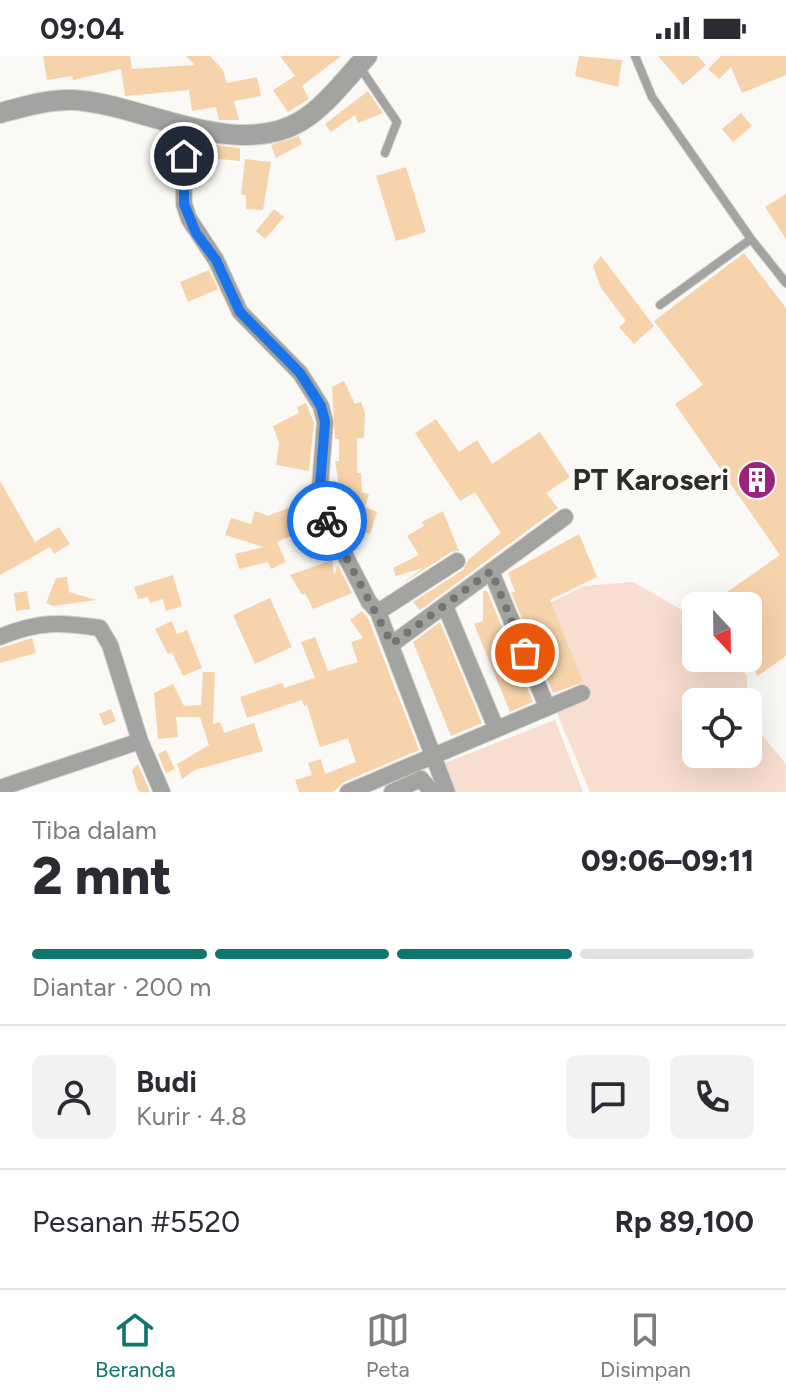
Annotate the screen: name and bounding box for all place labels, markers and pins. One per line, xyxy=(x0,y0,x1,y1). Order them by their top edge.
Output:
pin xyxy=(150,122,218,190)
building icon: PT Karoseri xyxy=(736,459,778,501)
place label: PT Karoseri xyxy=(573,461,729,498)
pin xyxy=(491,619,559,687)

